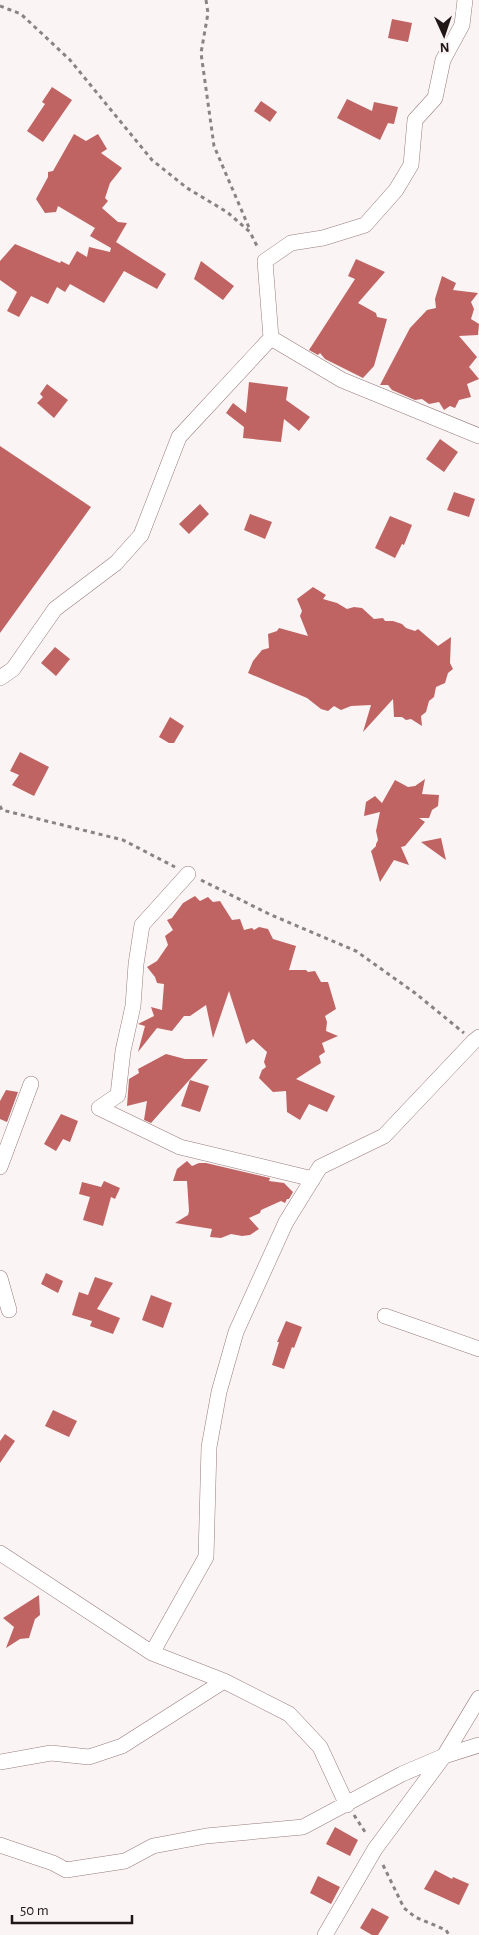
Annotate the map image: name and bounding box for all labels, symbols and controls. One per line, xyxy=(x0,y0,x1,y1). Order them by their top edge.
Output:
north arrow xyxy=(419,10,469,60)
text: N xyxy=(439,40,450,54)
scale bar xyxy=(12,1892,132,1924)
text: 50 m xyxy=(20,1903,49,1918)

